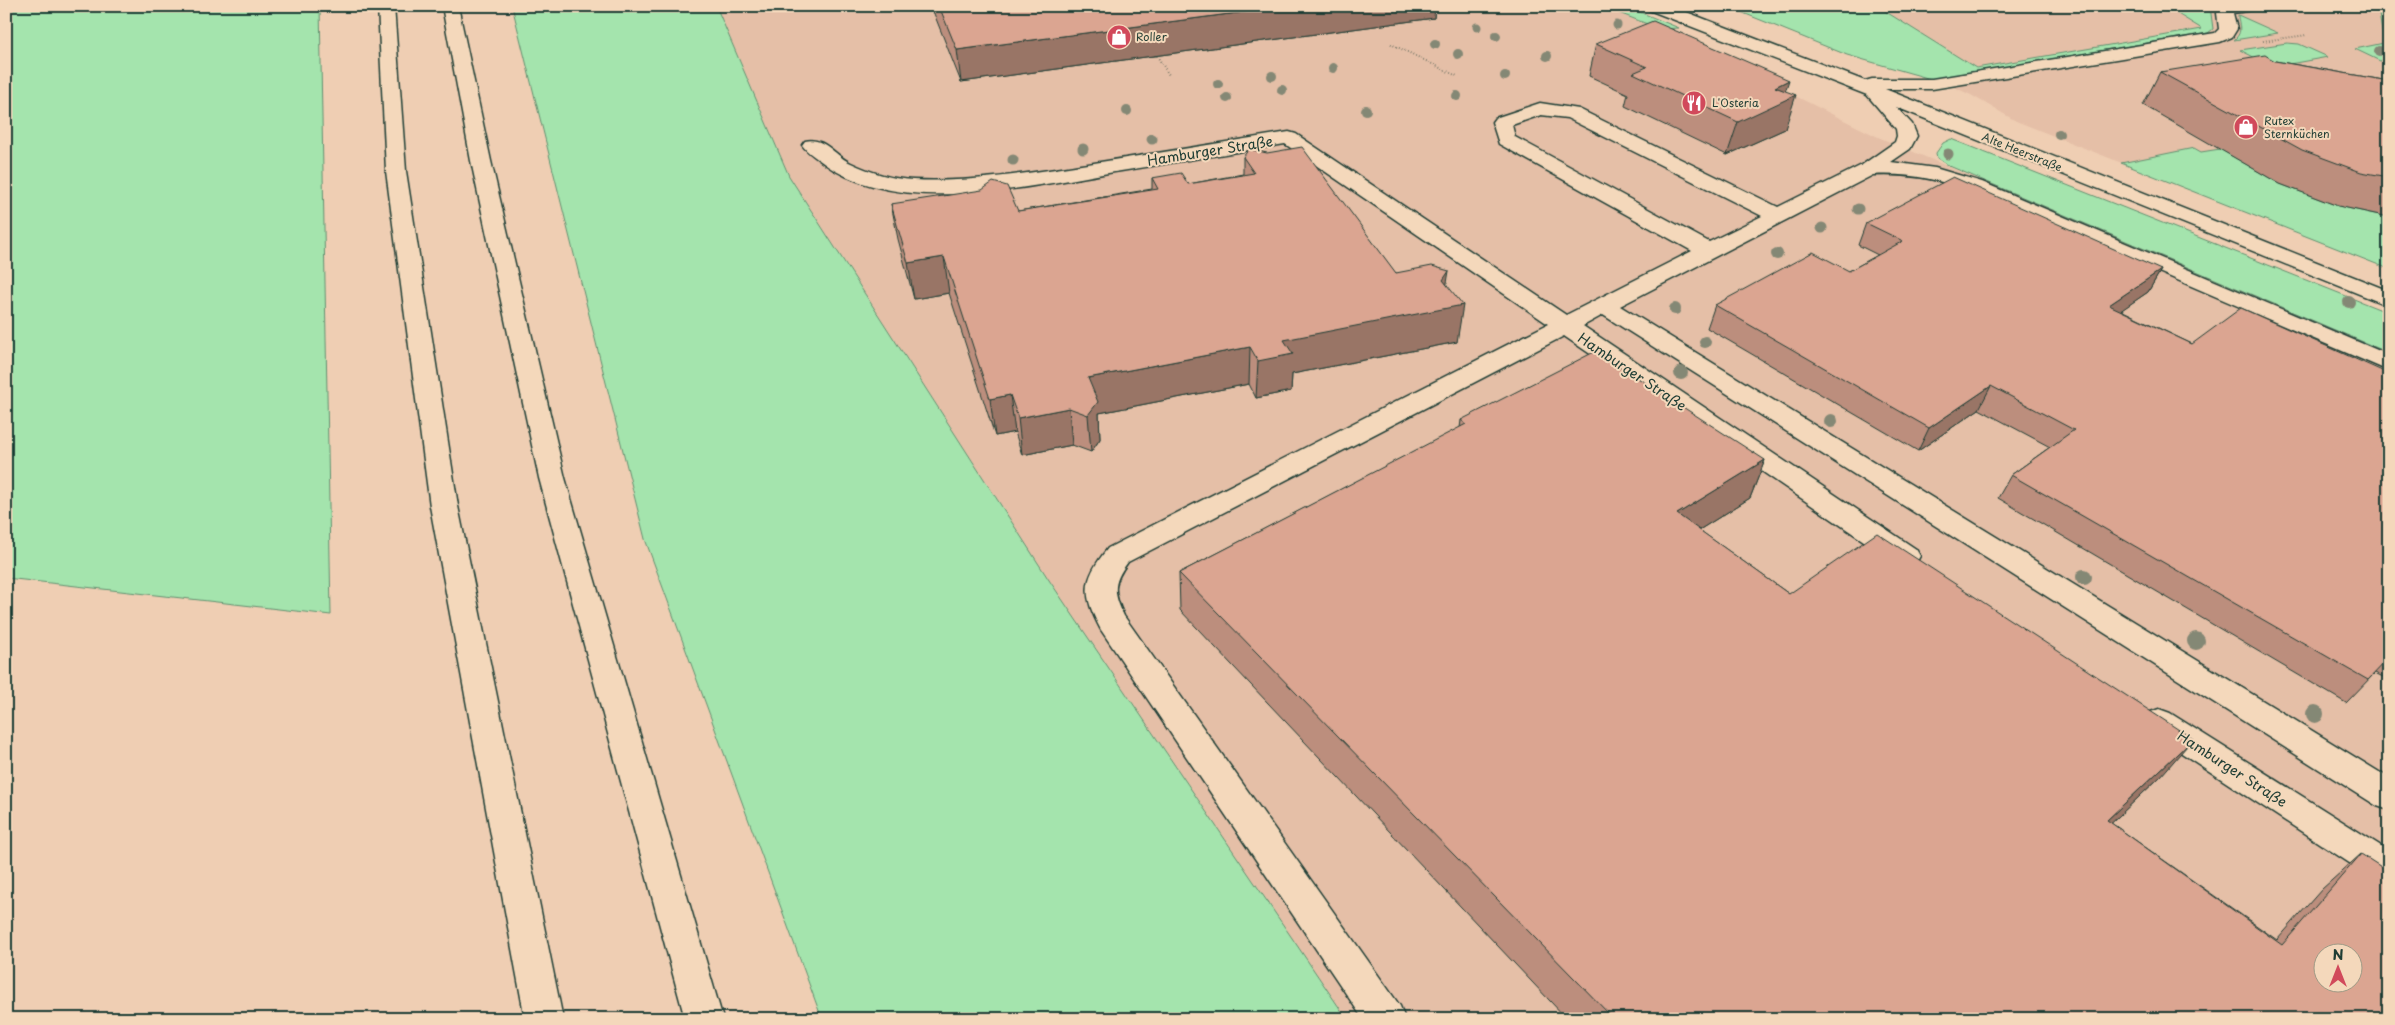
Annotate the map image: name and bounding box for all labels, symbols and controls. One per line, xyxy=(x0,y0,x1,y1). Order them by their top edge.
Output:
shop icon: Roller xyxy=(1106,24,1132,50)
place label: Roller xyxy=(1136,28,1168,45)
restaurant icon: L'Osteria xyxy=(1681,90,1707,116)
place label: L'Osteria xyxy=(1712,94,1759,111)
place label: Rutex Sternküchen xyxy=(2264,112,2330,142)
shop icon: Rutex Sternküchen xyxy=(2233,114,2259,140)
street label: Alte Heerstraße xyxy=(1980,128,2065,175)
street label: Hamburger Straße xyxy=(1145,130,1274,171)
street label: Hamburger Straße xyxy=(1574,327,1691,416)
street label: Hamburger Straße xyxy=(2173,725,2291,812)
north arrow xyxy=(2312,942,2362,992)
text: N xyxy=(2332,944,2344,965)

